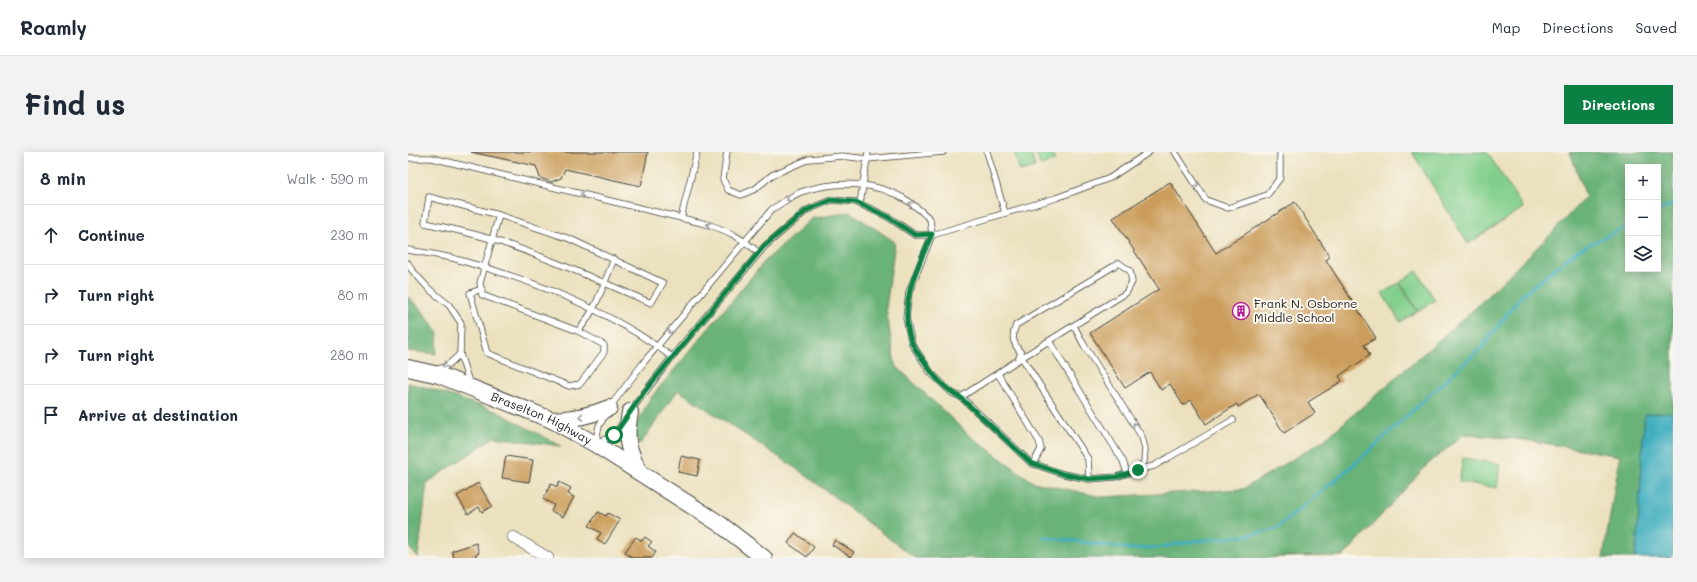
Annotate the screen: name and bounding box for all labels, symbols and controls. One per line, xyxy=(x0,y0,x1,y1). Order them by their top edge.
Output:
text: Roamly xyxy=(20,15,87,40)
text: Map xyxy=(1492,18,1520,37)
text: Directions xyxy=(1542,18,1613,37)
text: Saved xyxy=(1635,18,1677,37)
button: Directions xyxy=(1564,85,1673,124)
text: Find us xyxy=(24,86,125,122)
map controls xyxy=(1625,164,1661,272)
button: + xyxy=(1625,164,1661,200)
text: 8 min xyxy=(40,167,86,189)
text: Walk · 590 m xyxy=(287,170,368,187)
one-way arrow xyxy=(1191,181,1199,188)
one-way arrow xyxy=(579,190,586,199)
one-way arrow xyxy=(786,195,793,202)
button: − xyxy=(1625,200,1661,236)
one-way arrow xyxy=(909,202,916,209)
one-way arrow xyxy=(706,221,712,229)
icon: ahead xyxy=(40,224,62,246)
text: Continue xyxy=(78,225,145,245)
text: 230 m xyxy=(331,226,368,243)
button: layers xyxy=(1625,236,1661,272)
icon: right xyxy=(40,284,62,306)
text: Turn right xyxy=(78,285,155,305)
text: 80 m xyxy=(338,286,368,303)
place label: Frank N. Osborne Middle School xyxy=(1254,295,1358,325)
building icon: Frank N. Osborne Middle School xyxy=(1231,301,1251,321)
one-way arrow xyxy=(667,326,674,333)
icon: right xyxy=(40,344,62,366)
text: Turn right xyxy=(78,345,155,365)
text: 280 m xyxy=(330,346,368,363)
one-way arrow xyxy=(442,361,449,368)
street label: Braselton Highway xyxy=(489,388,595,448)
icon: arrive xyxy=(40,404,62,426)
text: Arrive at destination xyxy=(78,405,238,425)
one-way arrow xyxy=(578,413,584,421)
one-way arrow xyxy=(1132,422,1139,429)
route start xyxy=(605,426,623,444)
route end xyxy=(1129,461,1147,479)

